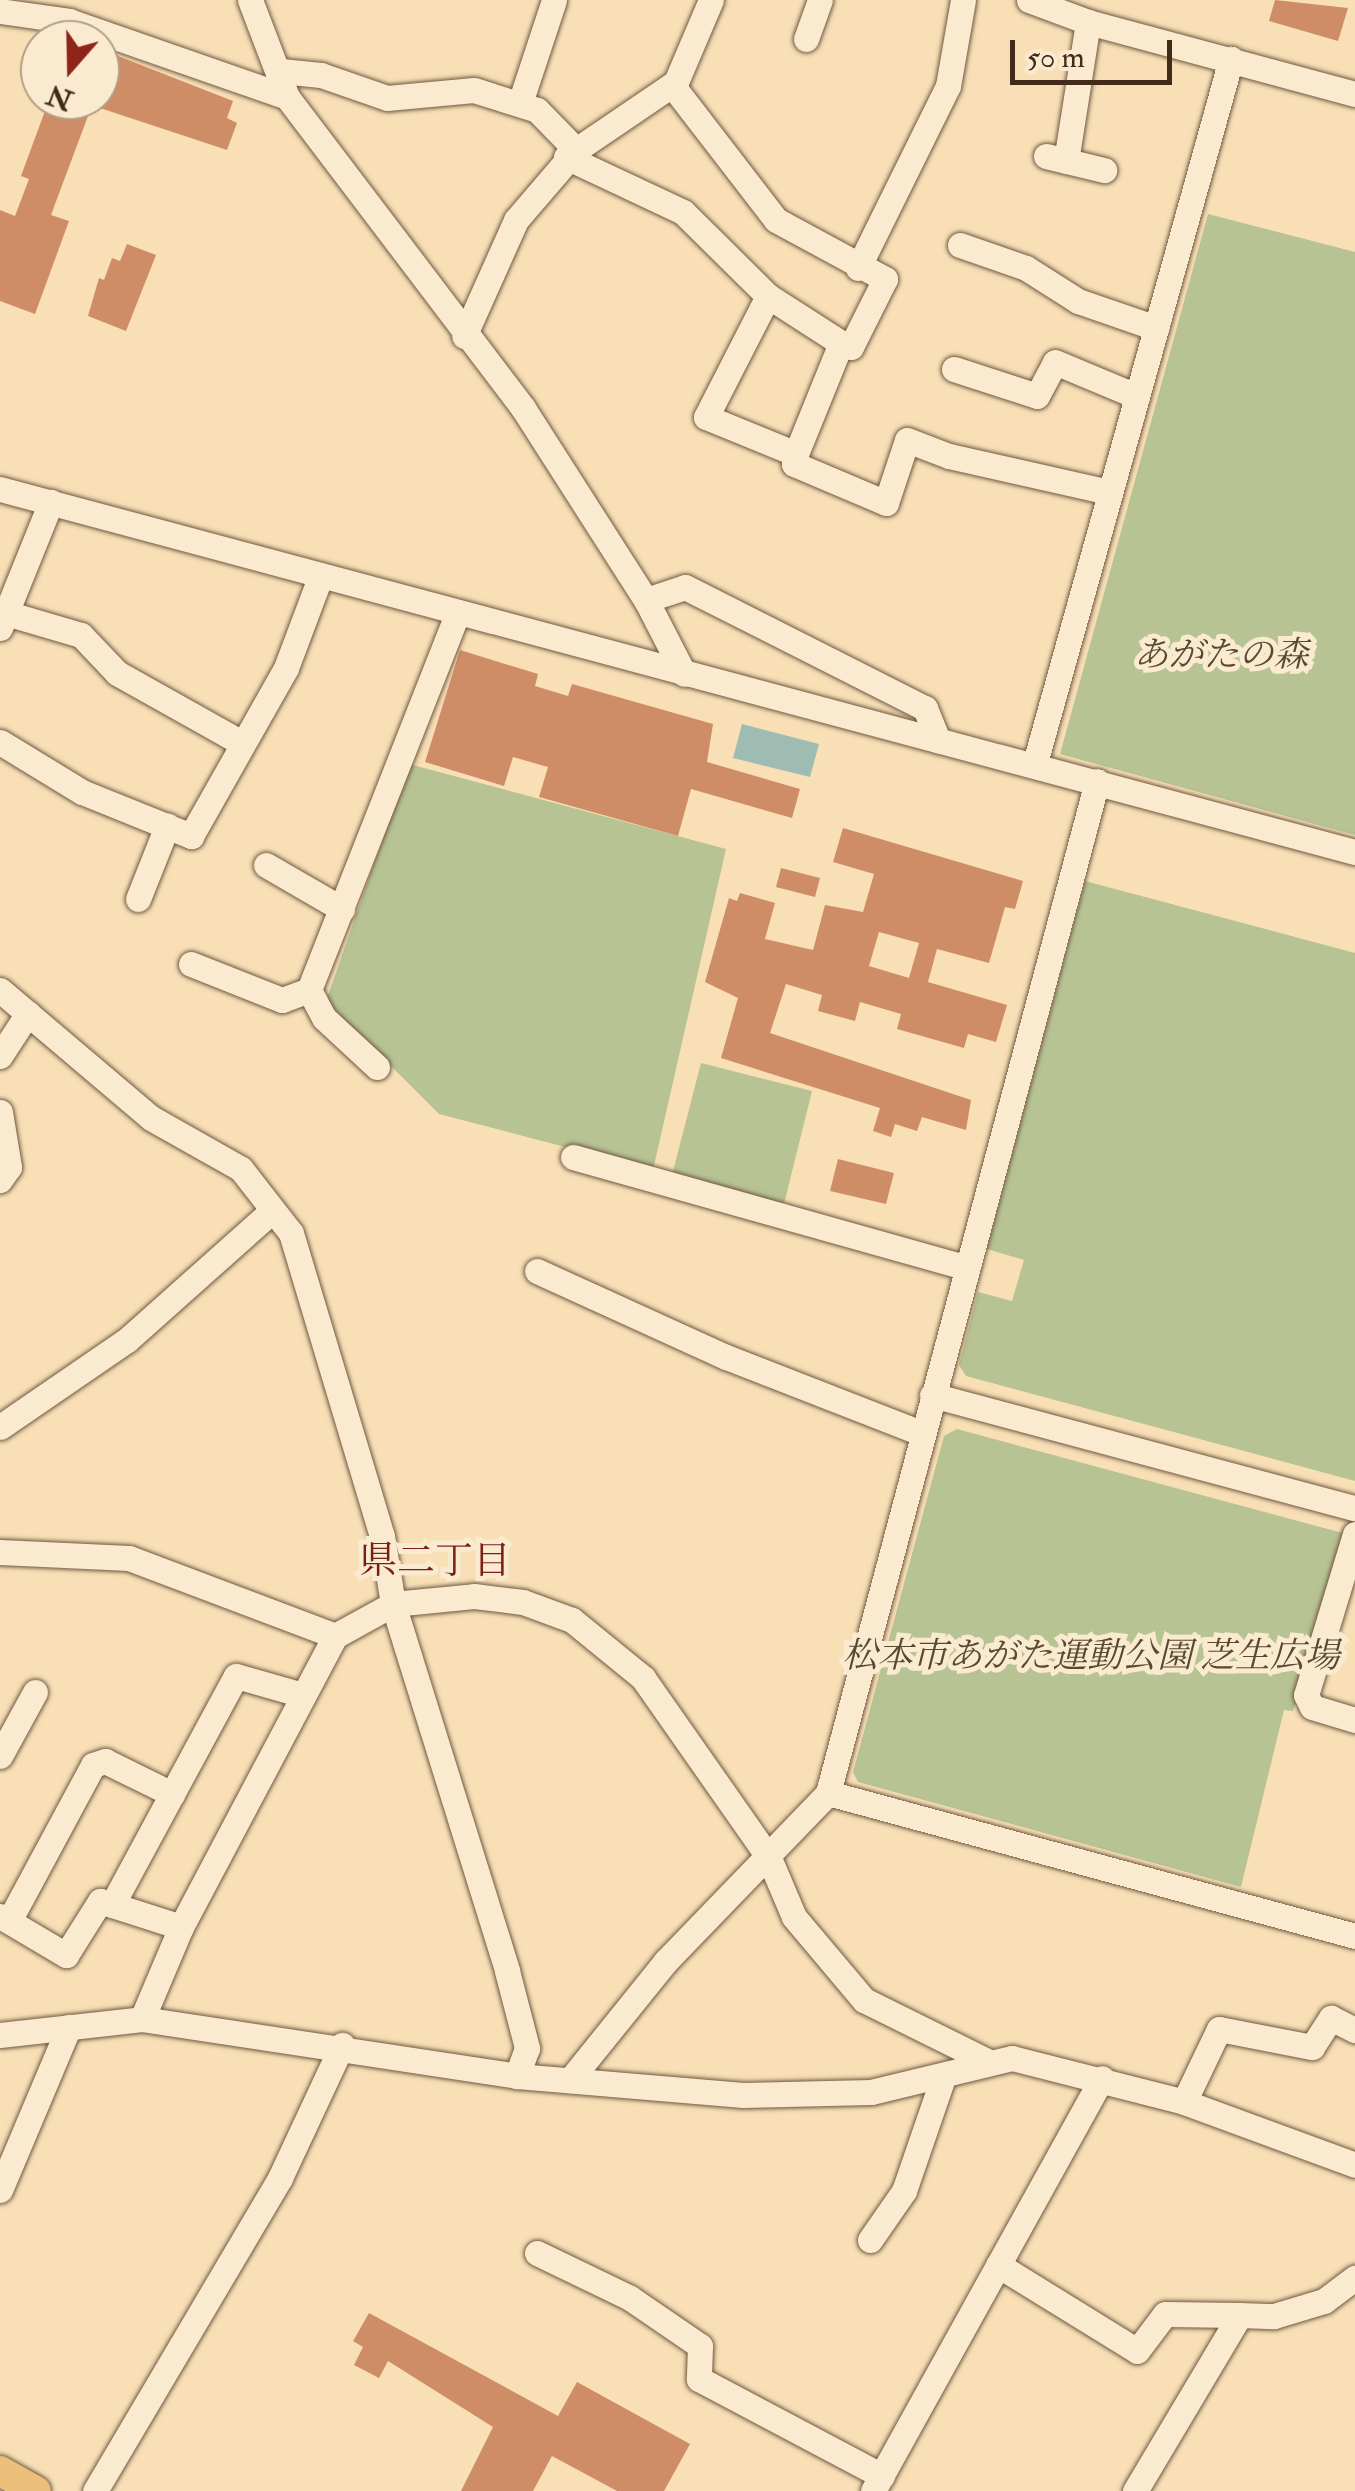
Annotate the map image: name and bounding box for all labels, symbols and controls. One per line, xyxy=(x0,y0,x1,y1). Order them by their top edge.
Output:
north arrow xyxy=(20,20,120,120)
scale bar xyxy=(1015,20,1178,82)
text: 50 m xyxy=(1027,39,1085,76)
text: N xyxy=(42,76,78,118)
park label: あがたの森 xyxy=(1134,634,1308,676)
district label: 県二丁目 xyxy=(359,1539,511,1585)
park label: 松本市あがた運動公園 芝生広場 xyxy=(842,1635,1340,1677)

